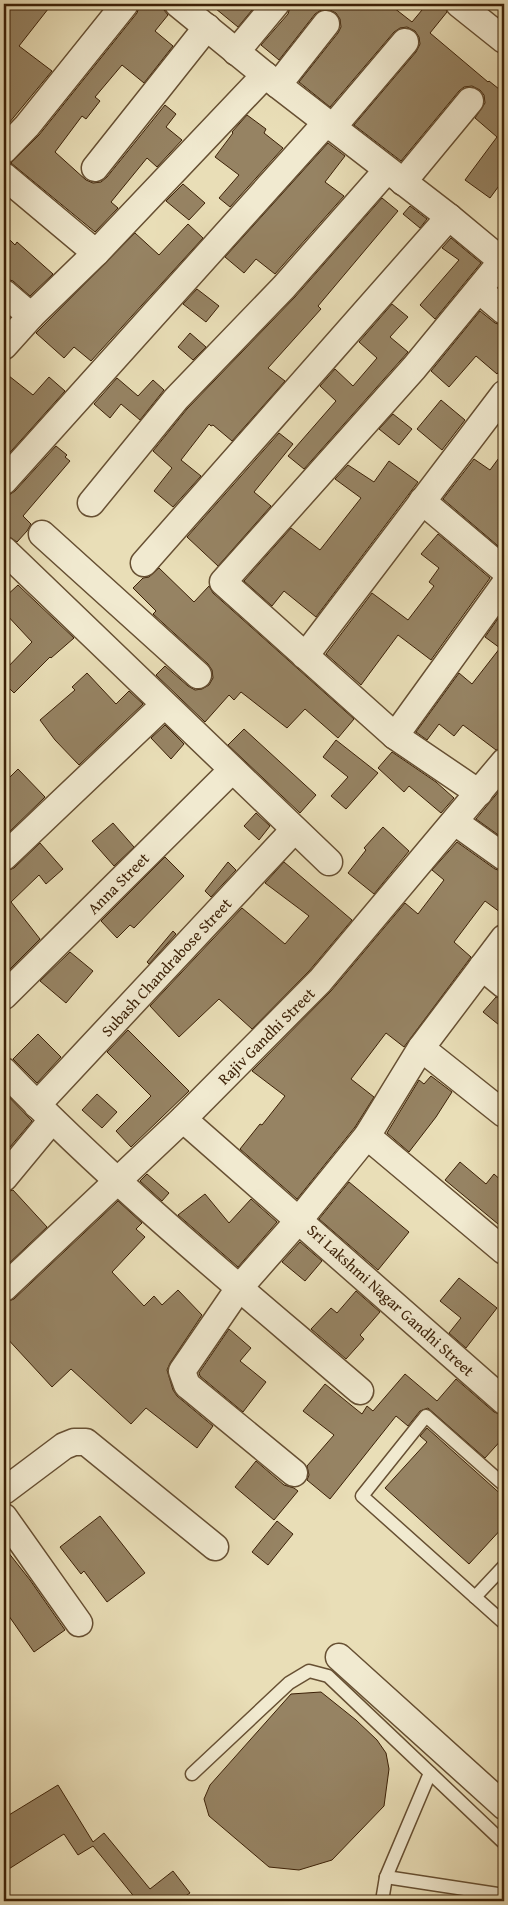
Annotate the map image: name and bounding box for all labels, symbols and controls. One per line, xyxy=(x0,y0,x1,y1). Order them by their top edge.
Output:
street label: Anna Street xyxy=(82,846,155,919)
street label: Subash Chandrabose Street xyxy=(95,892,237,1042)
street label: Rajiv Gandhi Street xyxy=(212,982,320,1090)
street label: Sri Lakshmi Nagar Gandhi Street xyxy=(302,1218,480,1382)

